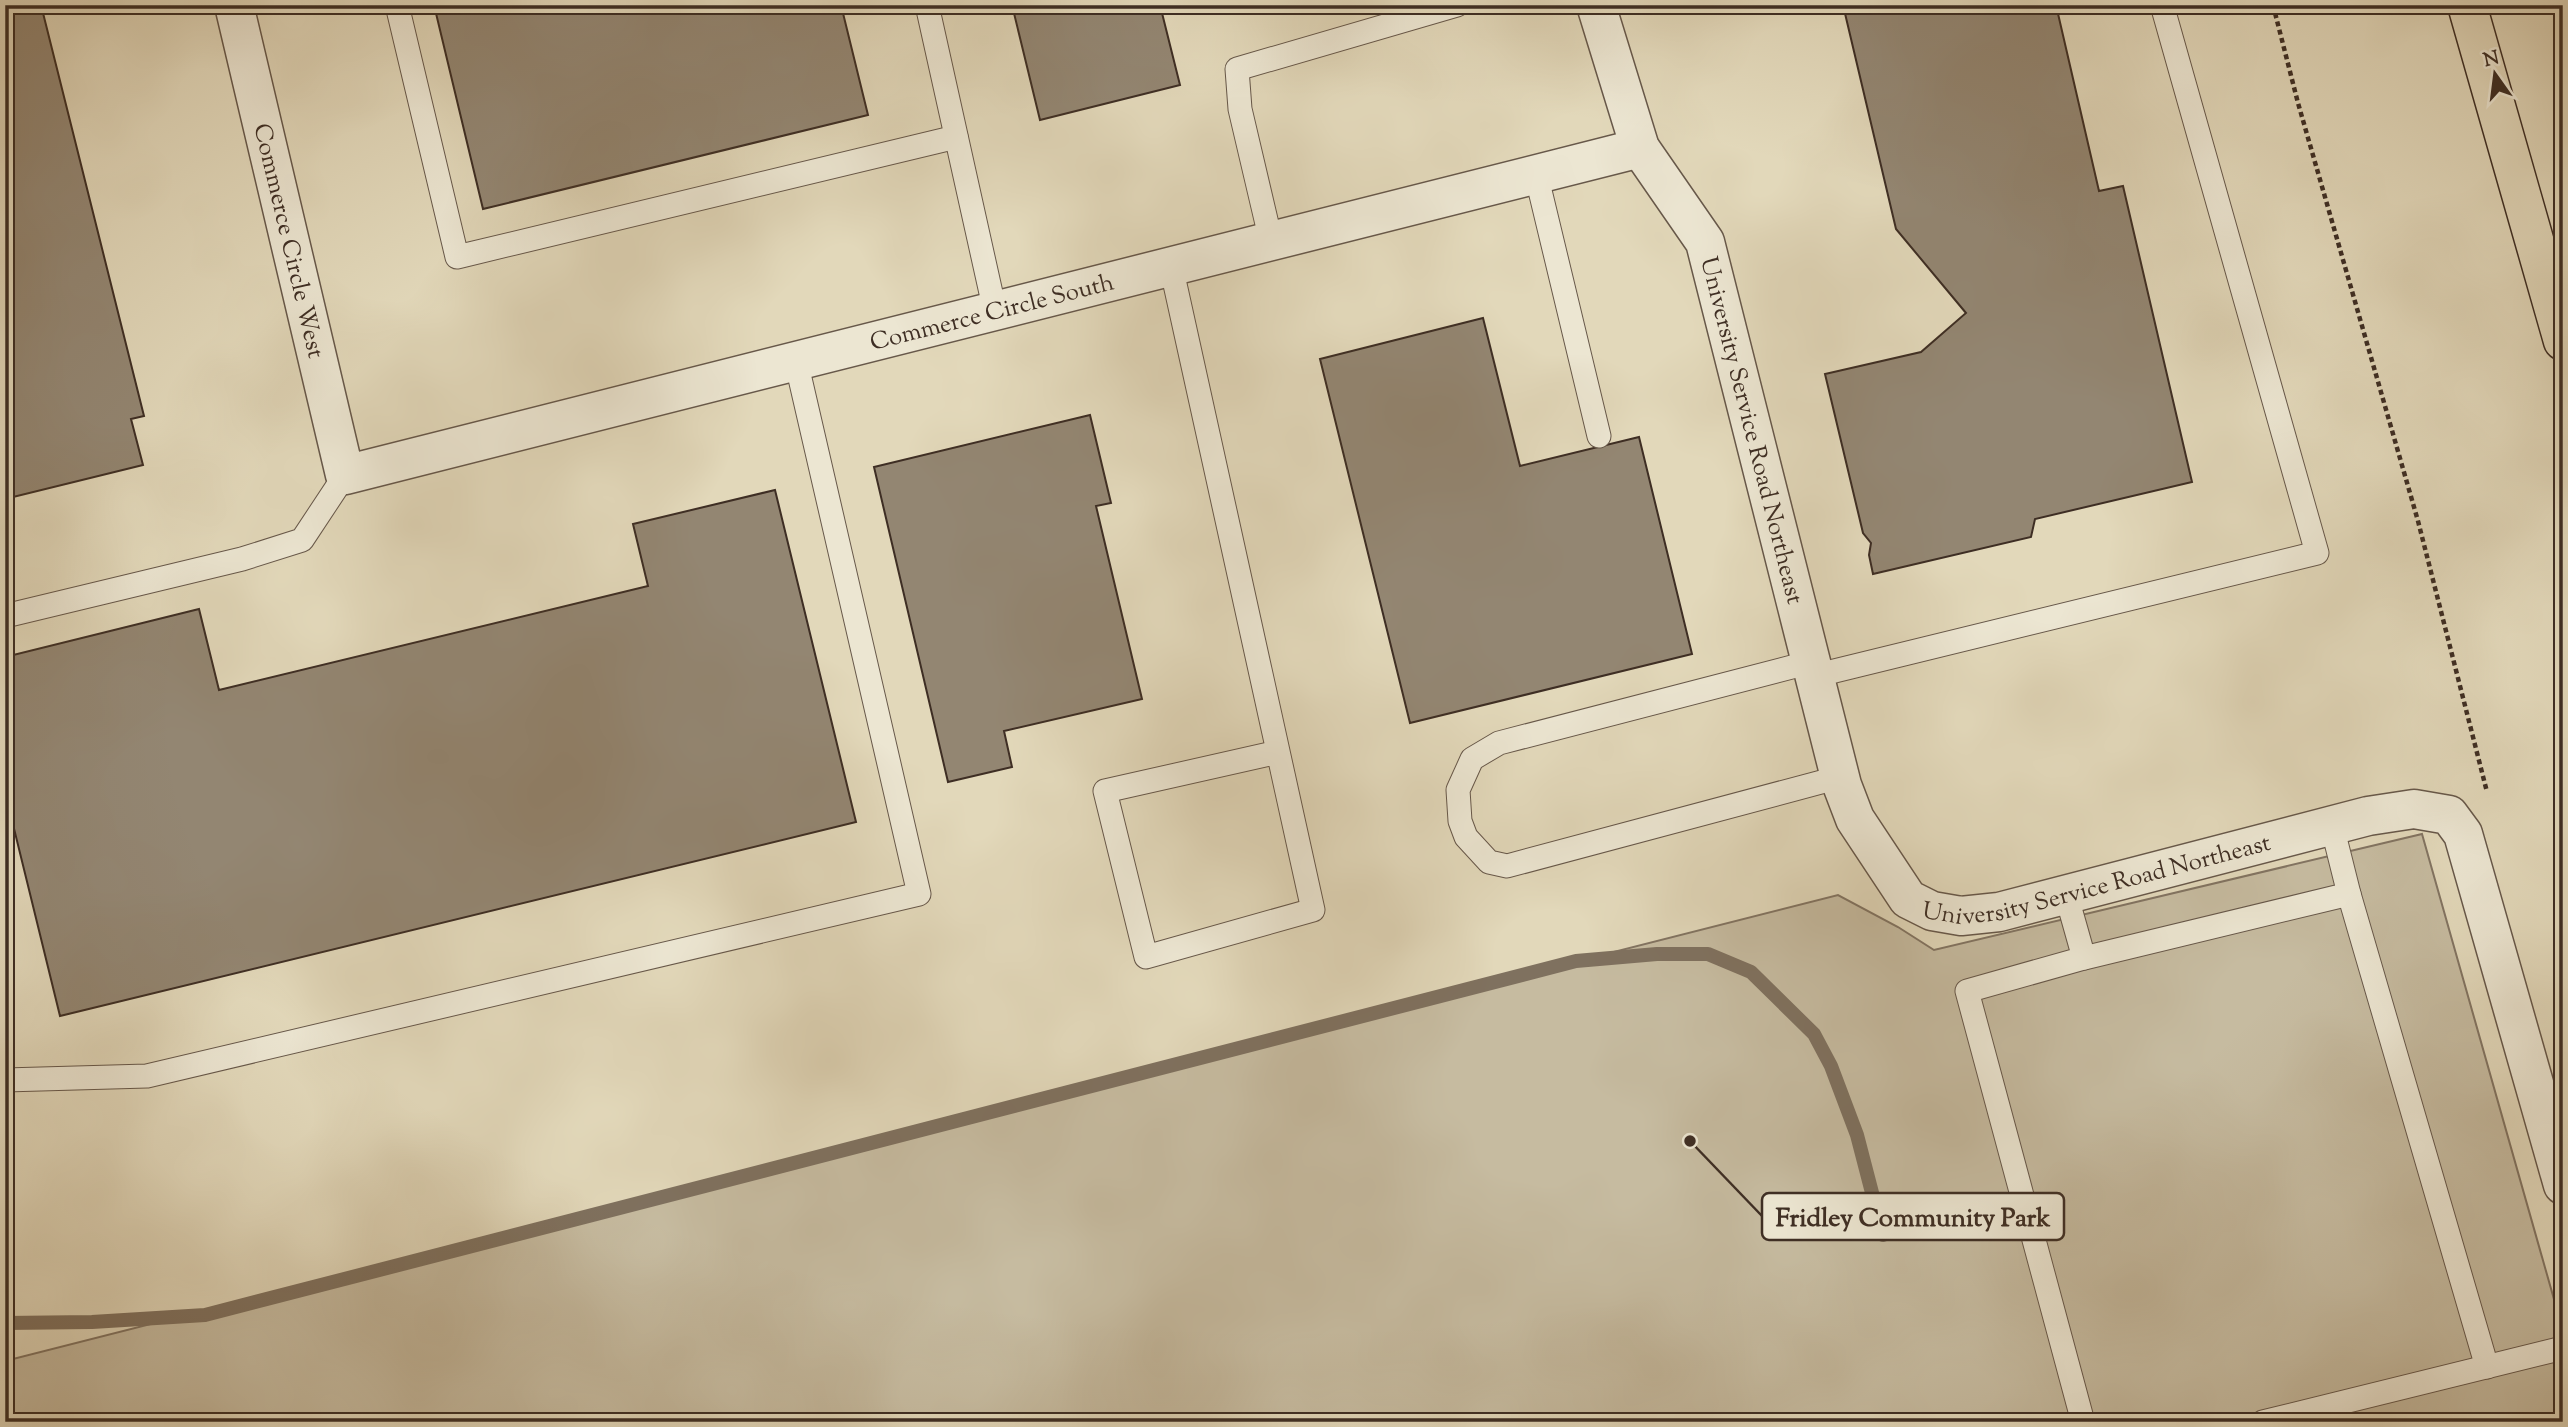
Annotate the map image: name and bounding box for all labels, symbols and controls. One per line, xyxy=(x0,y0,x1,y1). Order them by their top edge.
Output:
north arrow xyxy=(2460,38,2530,108)
text: N xyxy=(2481,45,2502,75)
street label: Commerce Circle West xyxy=(244,120,332,362)
street label: University Service Road Northeast xyxy=(1690,253,1811,608)
street label: Commerce Circle South xyxy=(867,266,1118,361)
street label: University Service Road Northeast xyxy=(1919,827,2274,935)
callout: Fridley Community Park xyxy=(1762,1193,2064,1240)
text: Fridley Community Park xyxy=(1776,1201,2051,1238)

